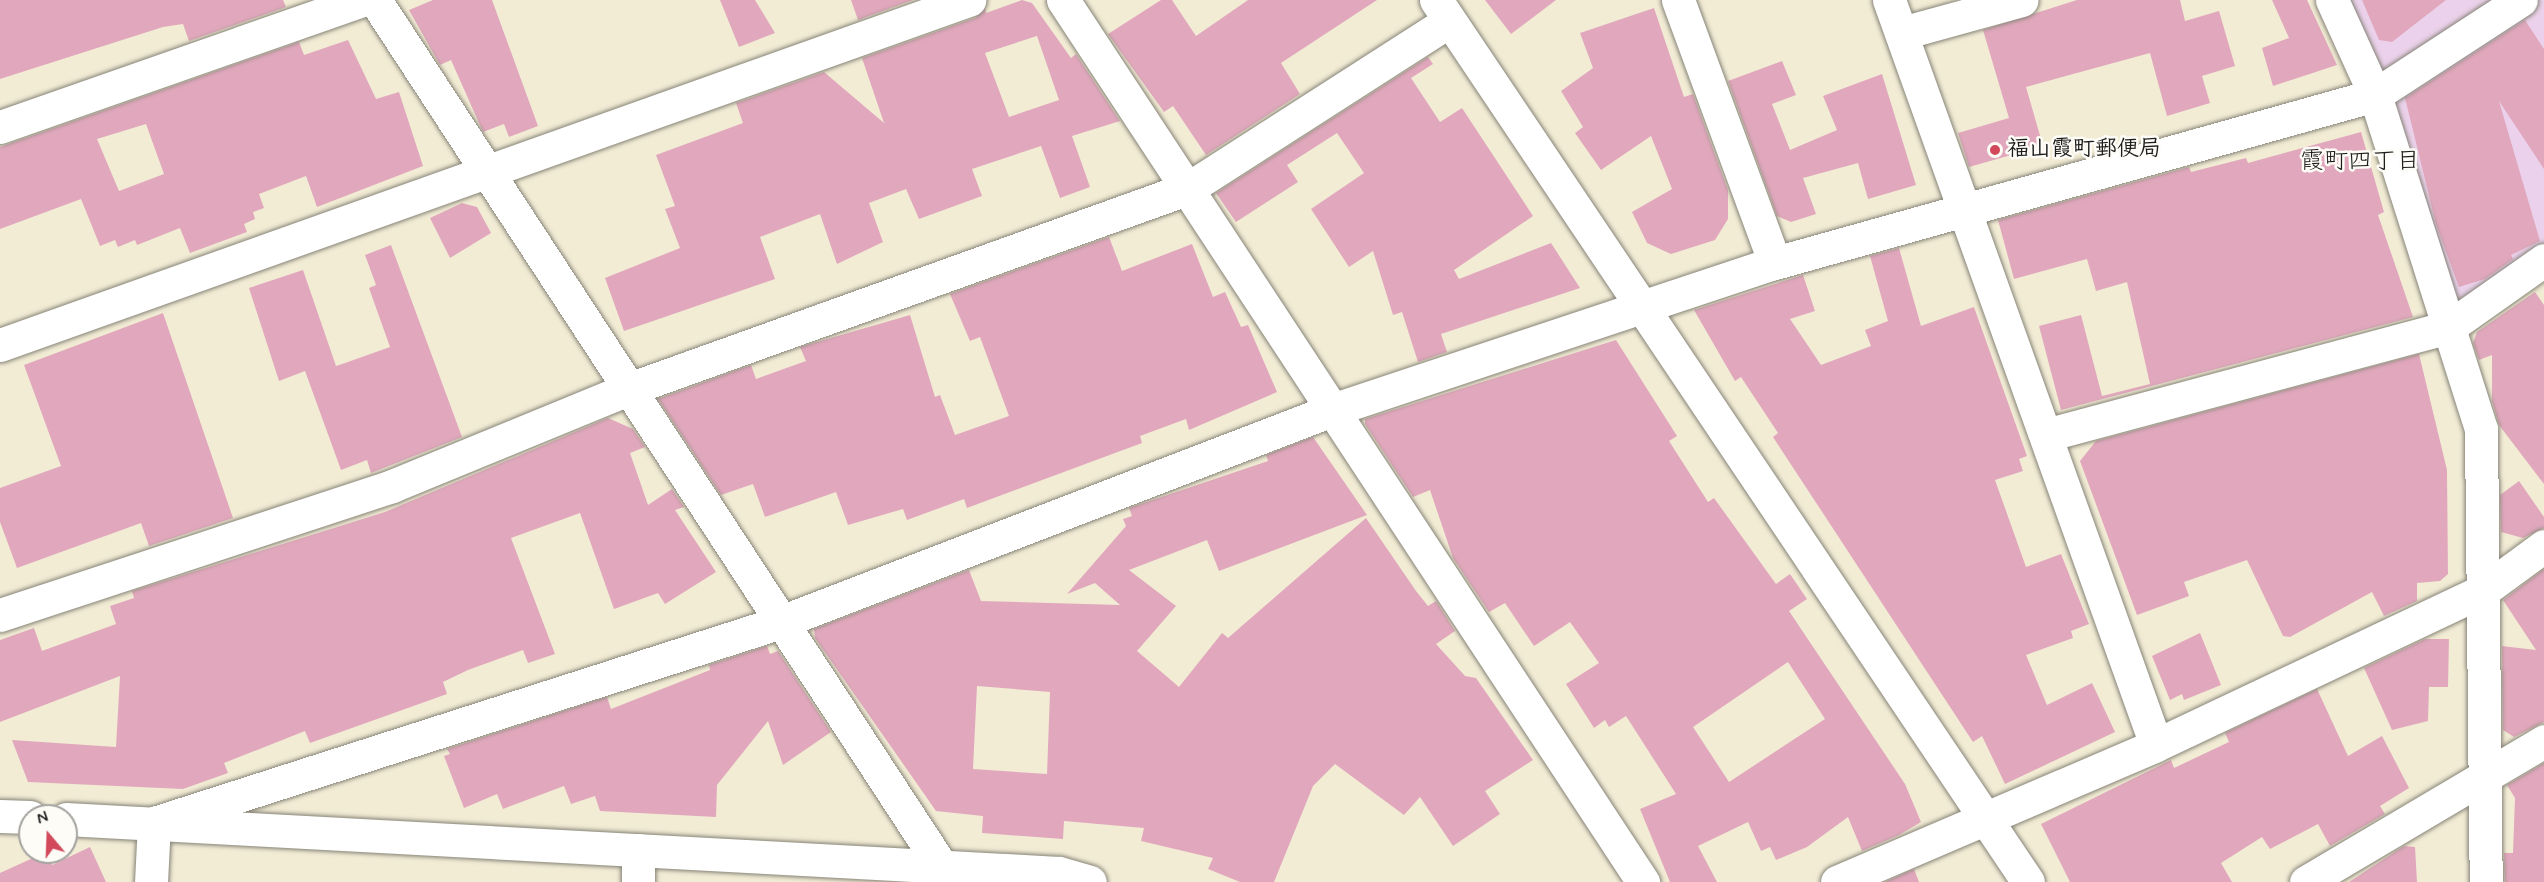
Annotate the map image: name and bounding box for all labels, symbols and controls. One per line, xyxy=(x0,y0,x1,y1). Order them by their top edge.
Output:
place label: 福山霞町郵便局 xyxy=(2007,137,2161,163)
marker: 福山霞町郵便局 xyxy=(1988,143,2002,157)
district label: 霞町四丁目 xyxy=(2300,148,2420,176)
north arrow xyxy=(18,804,78,864)
text: N xyxy=(34,807,51,830)

